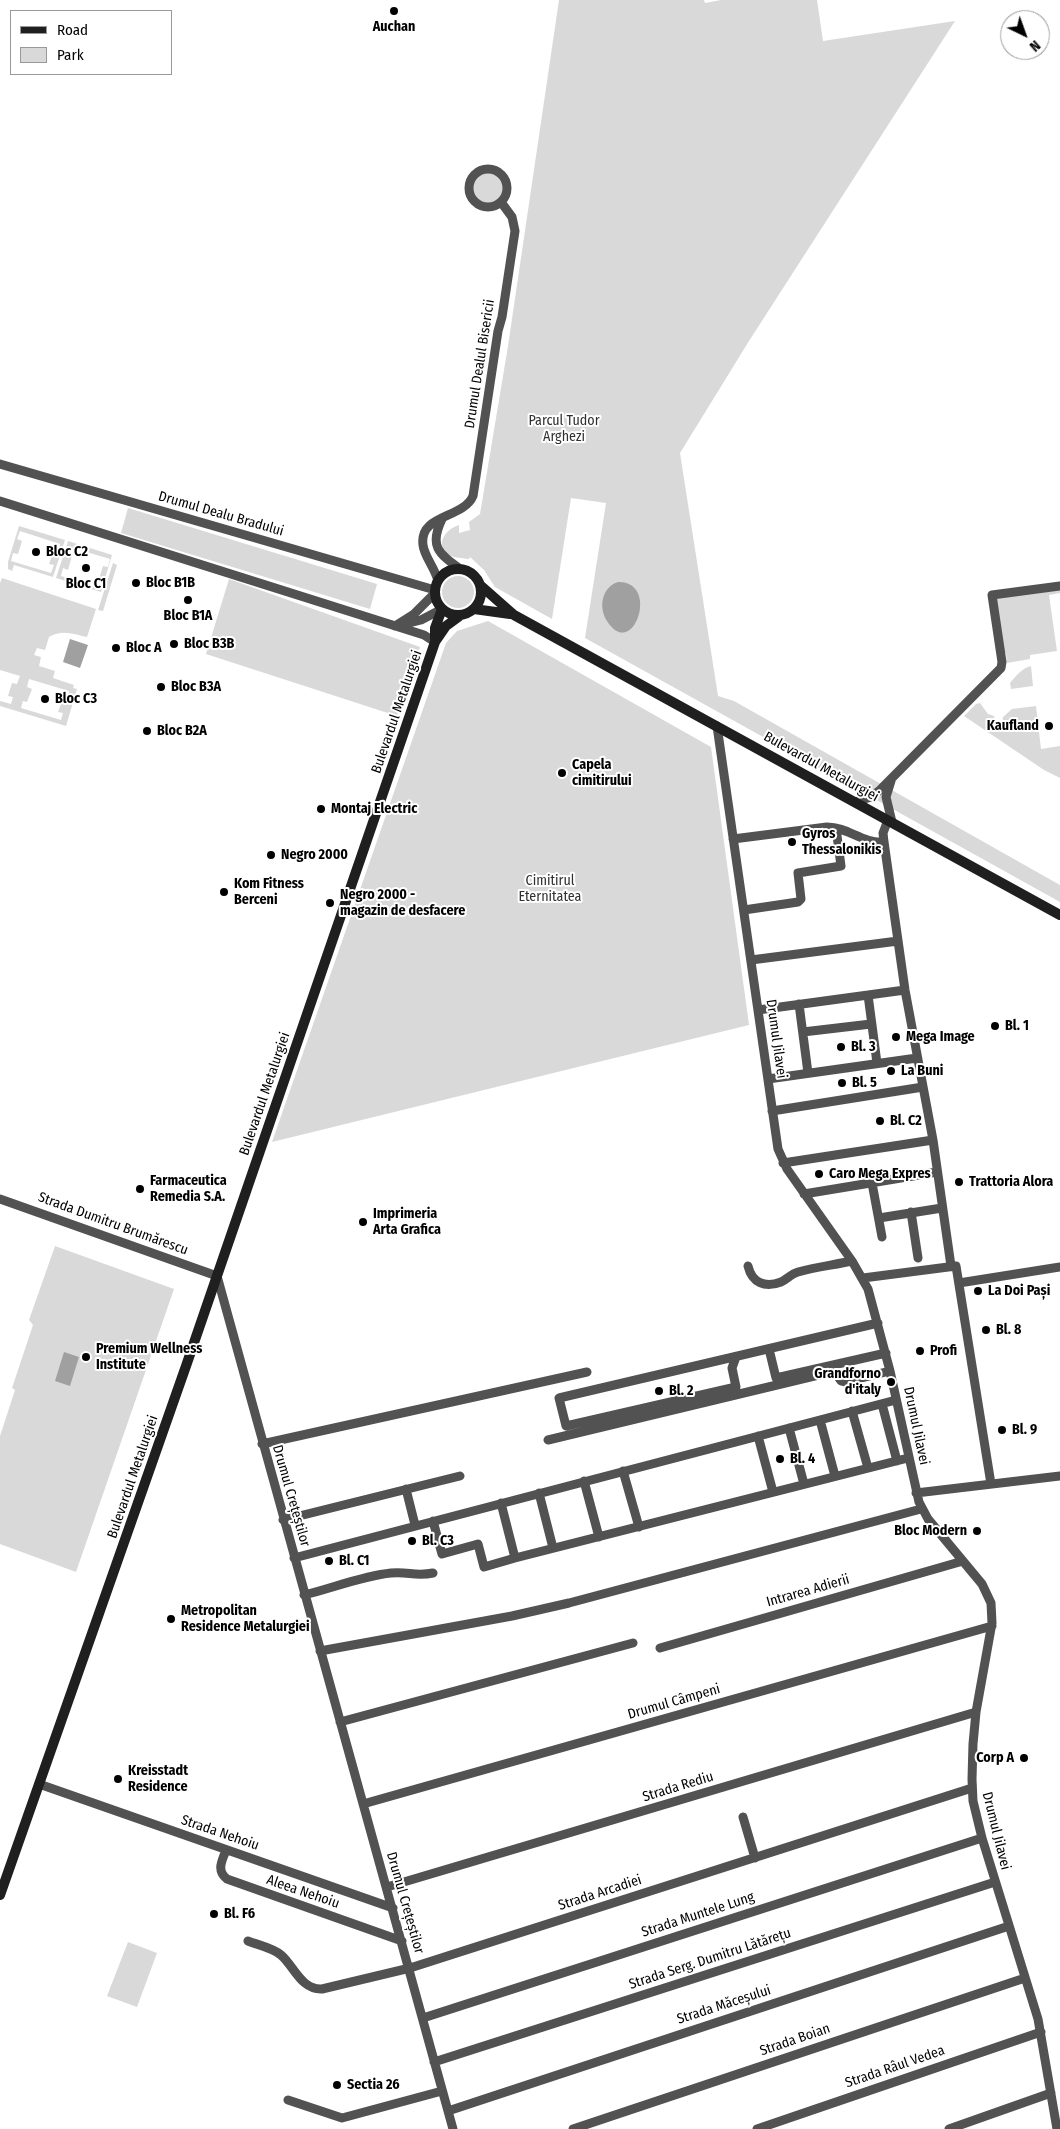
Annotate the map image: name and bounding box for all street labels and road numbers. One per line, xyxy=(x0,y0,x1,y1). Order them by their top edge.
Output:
street label: Drumul Dealul Bisericii xyxy=(461,298,499,430)
street label: Drumul Dealu Bradului xyxy=(156,488,286,540)
street label: Bulevardul Metalurgiei xyxy=(368,648,426,776)
street label: Bulevardul Metalurgiei xyxy=(761,728,881,806)
street label: Drumul Jilavei xyxy=(762,998,790,1080)
street label: Bulevardul Metalurgiei xyxy=(236,1030,294,1158)
street label: Strada Dumitru Brumărescu xyxy=(36,1189,190,1259)
street label: Drumul Jilavei xyxy=(900,1385,932,1467)
street label: Bulevardul Metalurgiei xyxy=(104,1413,162,1541)
street label: Drumul Crețeștilor xyxy=(268,1443,314,1549)
street label: Intrarea Adierii xyxy=(765,1571,851,1611)
street label: Drumul Câmpeni xyxy=(626,1681,722,1723)
street label: Strada Rediu xyxy=(641,1768,715,1806)
street label: Drumul Jilavei xyxy=(978,1790,1014,1872)
street label: Strada Nehoiu xyxy=(179,1812,261,1854)
street label: Drumul Crețeștilor xyxy=(382,1850,428,1956)
street label: Aleea Nehoiu xyxy=(264,1872,342,1912)
street label: Strada Arcadiei xyxy=(556,1872,644,1914)
street label: Strada Muntele Lung xyxy=(640,1889,756,1941)
street label: Strada Serg. Dumitru Lătărețu xyxy=(627,1925,793,1993)
street label: Strada Măceșului xyxy=(675,1982,773,2028)
street label: Strada Boian xyxy=(758,2020,832,2060)
street label: Strada Râul Vedea xyxy=(843,2042,947,2092)

